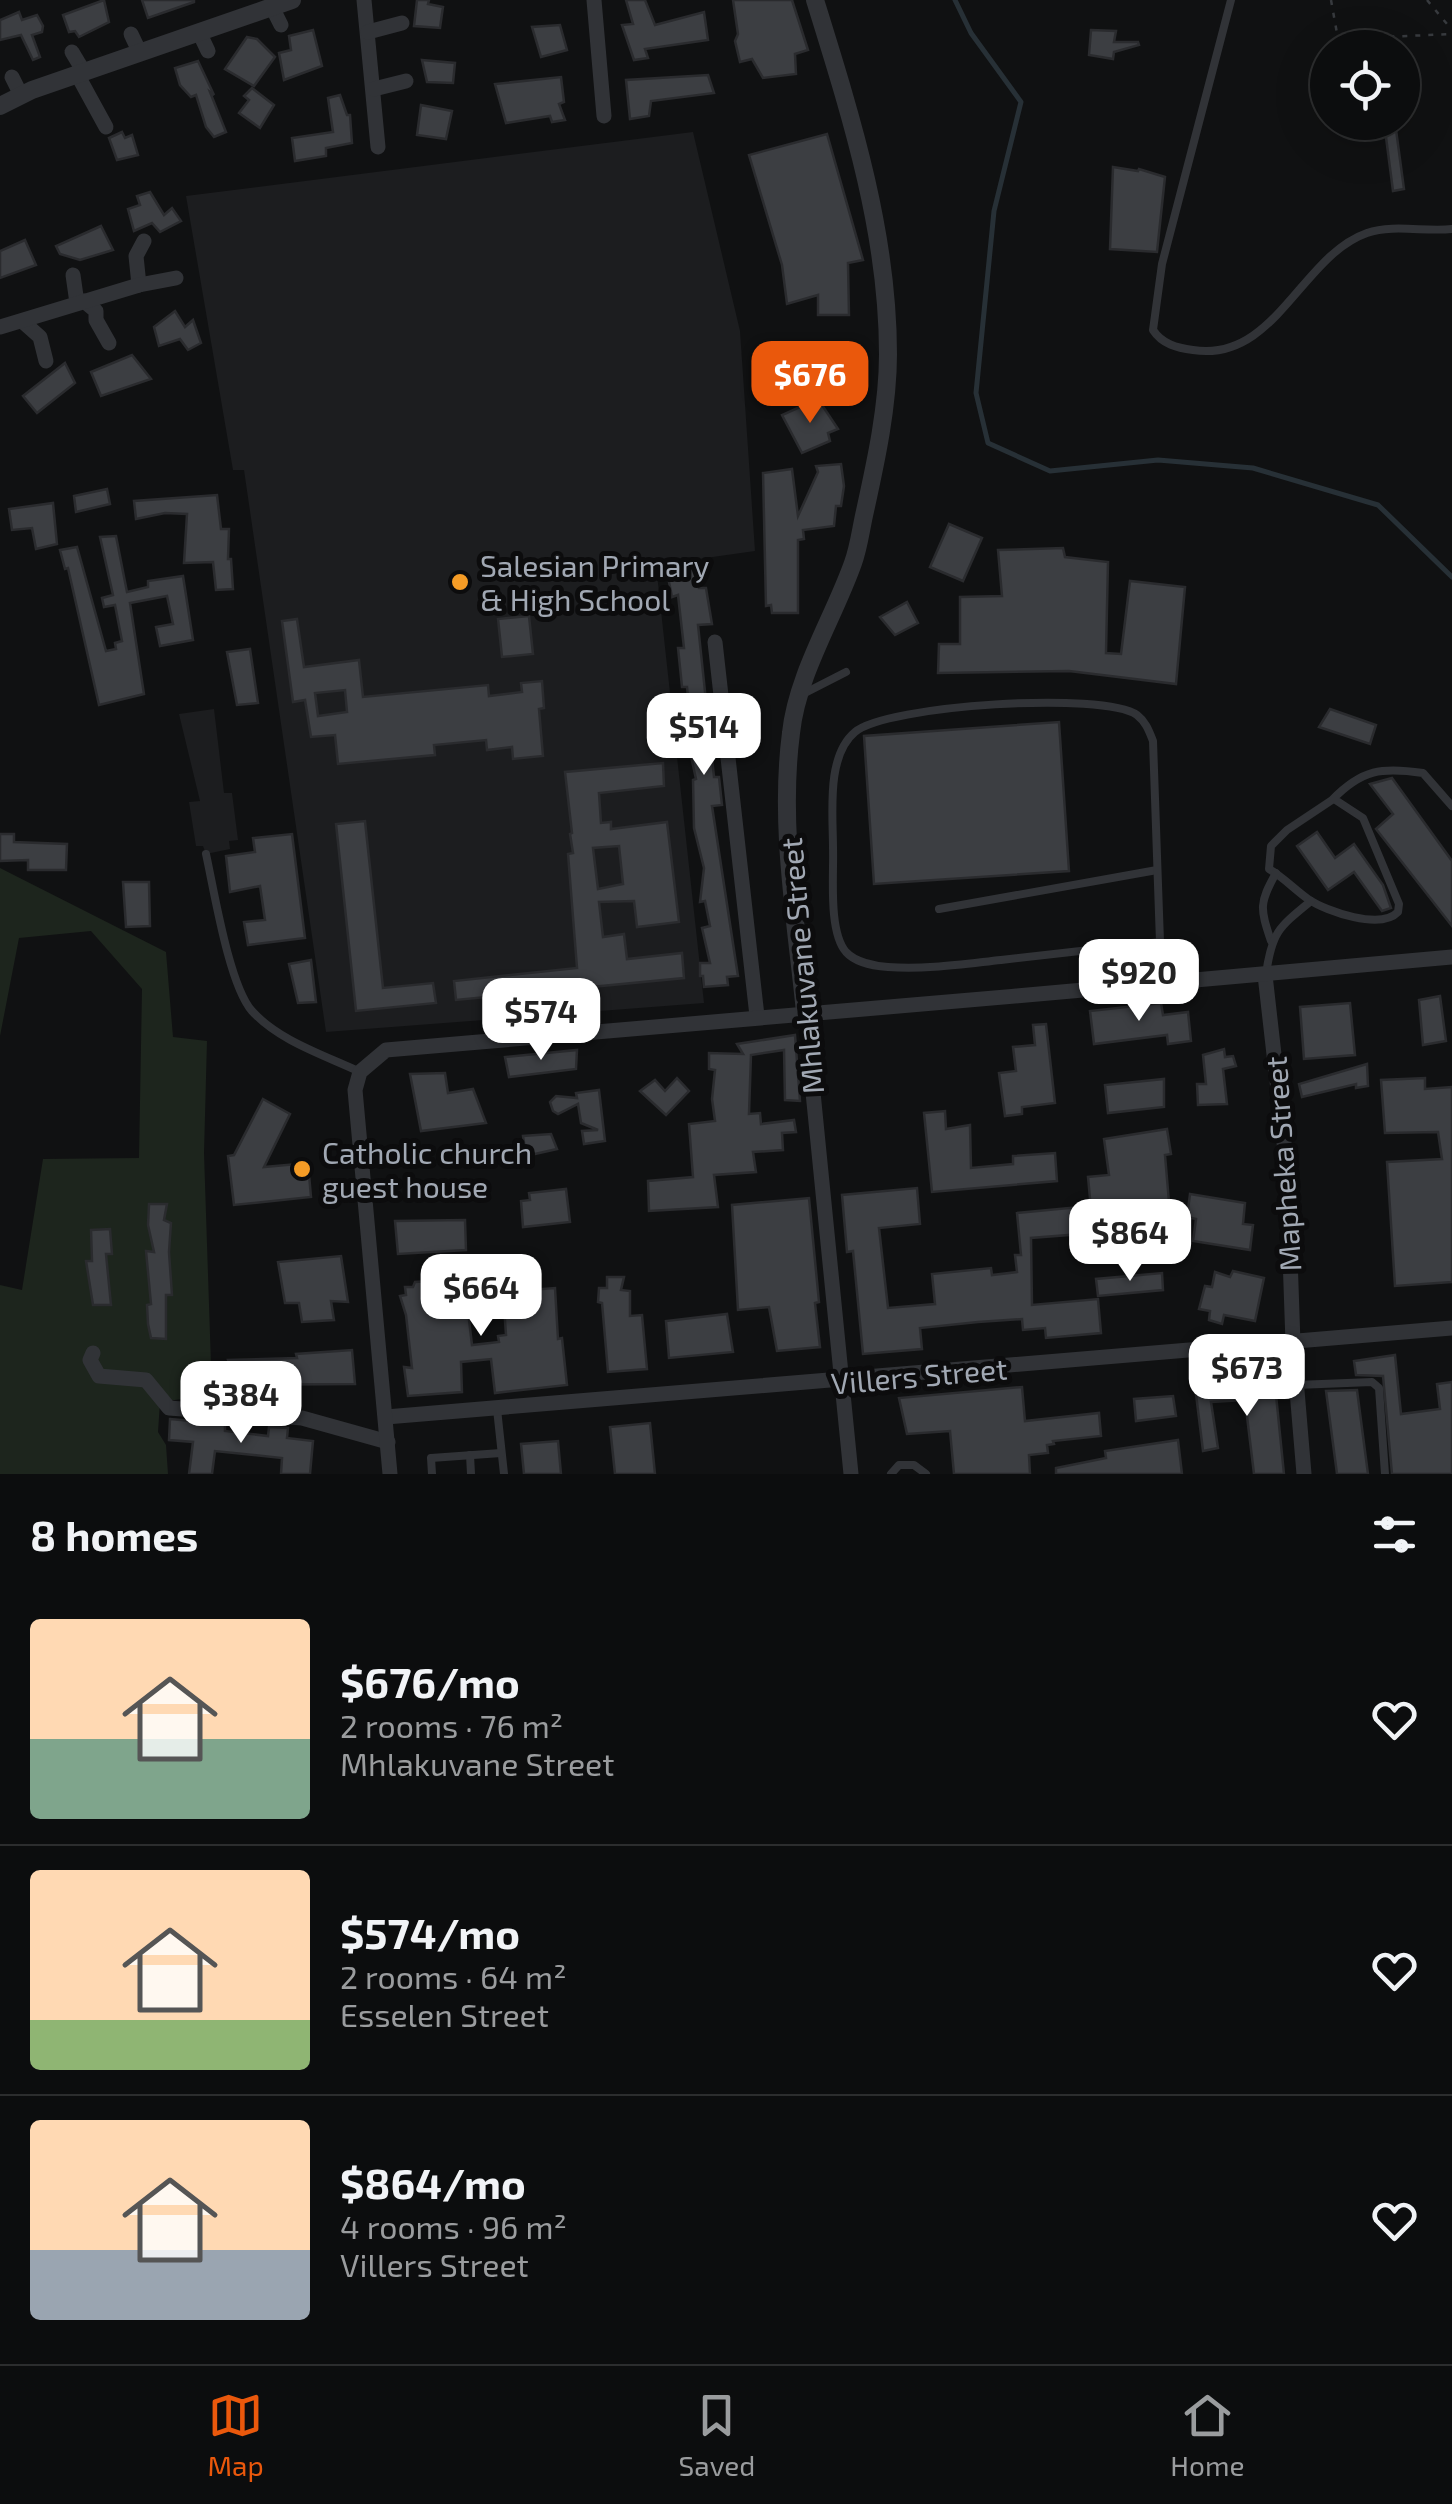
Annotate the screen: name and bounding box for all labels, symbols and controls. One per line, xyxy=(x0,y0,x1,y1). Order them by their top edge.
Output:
map controls xyxy=(1310,30,1420,140)
button: locate xyxy=(1310,30,1420,140)
pin: $676 xyxy=(751,341,869,426)
text: $676 xyxy=(773,354,847,392)
place label: Salesian Primary & High School xyxy=(480,547,710,617)
marker: Salesian Primary & High School xyxy=(449,571,471,593)
pin: $514 xyxy=(645,693,763,778)
text: $514 xyxy=(669,706,739,744)
street label: Mhlakuvane Street xyxy=(772,836,830,1096)
pin: $920 xyxy=(1080,939,1198,1024)
text: $920 xyxy=(1101,952,1177,990)
pin: $574 xyxy=(482,978,600,1063)
text: $574 xyxy=(504,991,578,1029)
street label: Mapheka Street xyxy=(1257,1055,1307,1273)
place label: Catholic church guest house xyxy=(322,1134,532,1204)
marker: Catholic church guest house xyxy=(291,1158,313,1180)
pin: $864 xyxy=(1071,1199,1189,1284)
text: $864 xyxy=(1091,1212,1169,1250)
pin: $664 xyxy=(422,1254,540,1339)
text: $664 xyxy=(443,1267,519,1305)
pin: $673 xyxy=(1188,1334,1306,1419)
text: $673 xyxy=(1211,1347,1283,1385)
street label: Villers Street xyxy=(829,1349,1009,1401)
pin: $384 xyxy=(182,1361,300,1446)
text: $384 xyxy=(202,1374,280,1412)
icon: filters xyxy=(1367,1507,1422,1562)
text: 8 homes xyxy=(30,1509,198,1559)
text: $676/mo xyxy=(340,1656,520,1706)
icon: home xyxy=(110,1659,230,1779)
icon: heart xyxy=(1367,1692,1422,1747)
text: 2 rooms · 76 m² xyxy=(340,1706,563,1744)
text: Mhlakuvane Street xyxy=(340,1744,614,1782)
text: $574/mo xyxy=(340,1907,520,1957)
icon: home xyxy=(110,1910,230,2030)
icon: heart xyxy=(1367,1943,1422,1998)
text: 2 rooms · 64 m² xyxy=(340,1957,566,1995)
text: Esselen Street xyxy=(340,1995,549,2033)
text: $864/mo xyxy=(340,2157,526,2207)
icon: home xyxy=(110,2160,230,2280)
icon: heart xyxy=(1367,2193,1422,2248)
text: 4 rooms · 96 m² xyxy=(340,2207,567,2245)
text: Villers Street xyxy=(340,2245,529,2283)
tab: Map xyxy=(207,2388,264,2482)
tab: Saved xyxy=(679,2388,755,2482)
tab: Home xyxy=(1170,2388,1245,2482)

